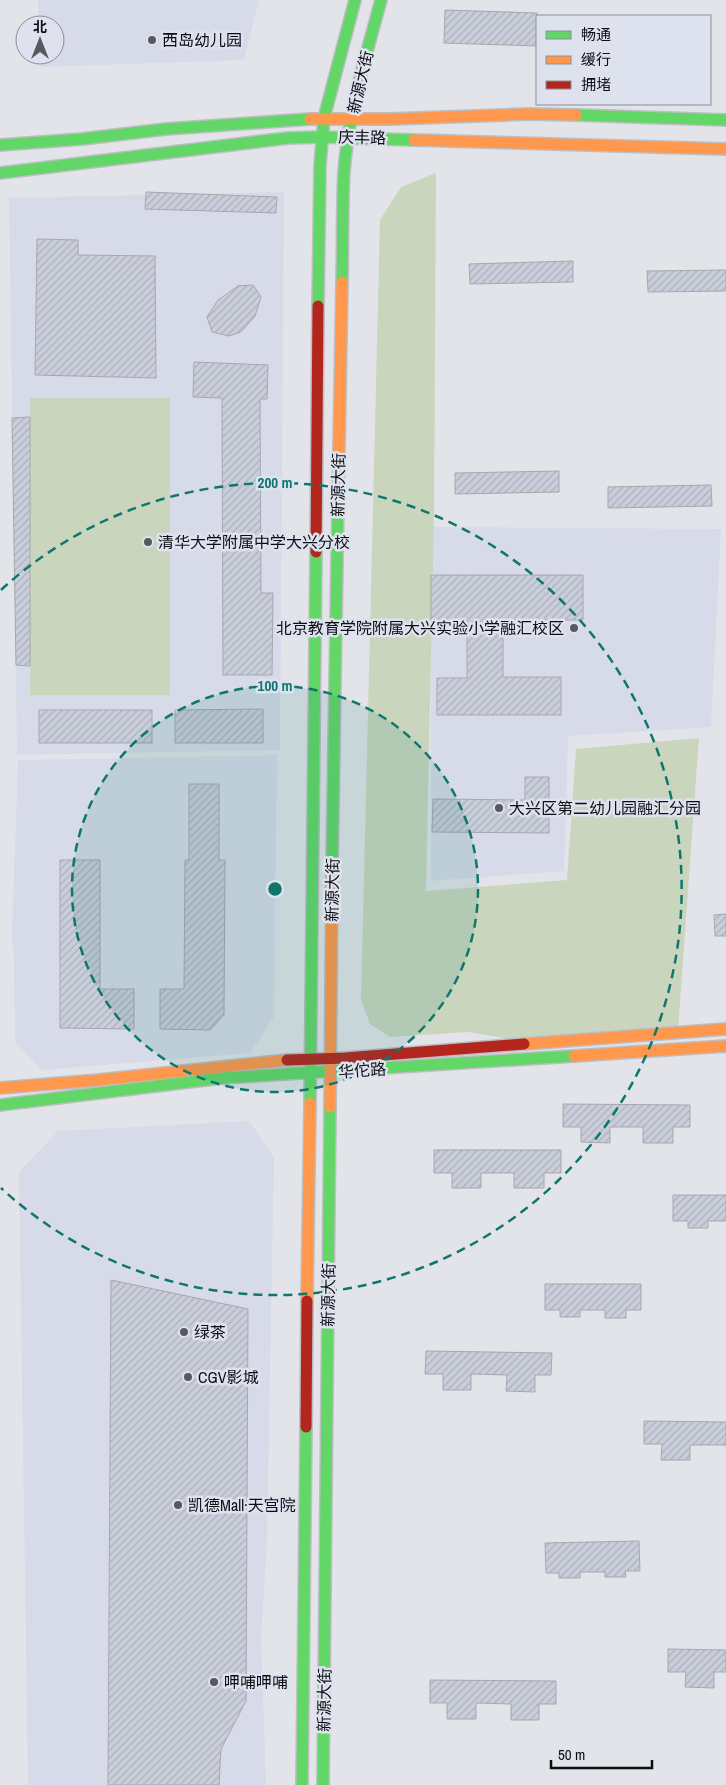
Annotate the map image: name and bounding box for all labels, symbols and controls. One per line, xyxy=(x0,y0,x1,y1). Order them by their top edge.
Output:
north arrow xyxy=(15,15,65,65)
legend xyxy=(536,15,711,105)
text: 北 xyxy=(33,18,47,36)
text: 畅通 xyxy=(581,24,611,45)
place label: 西岛幼儿园 xyxy=(162,29,242,51)
marker: 西岛幼儿园 xyxy=(146,34,158,46)
street label: 新源大街 xyxy=(342,48,378,116)
text: 缓行 xyxy=(581,49,611,70)
text: 拥堵 xyxy=(581,74,611,95)
street label: 庆丰路 xyxy=(338,126,386,148)
street label: 新源大街 xyxy=(326,453,350,517)
text: 200 m xyxy=(258,472,292,493)
place label: 清华大学附属中学大兴分校 xyxy=(158,531,350,553)
marker: 清华大学附属中学大兴分校 xyxy=(142,536,154,548)
place label: 北京教育学院附属大兴实验小学融汇校区 xyxy=(276,617,564,639)
marker: 北京教育学院附属大兴实验小学融汇校区 xyxy=(568,622,580,634)
text: 100 m xyxy=(258,675,292,696)
place label: 大兴区第二幼儿园融汇分园 xyxy=(509,797,701,819)
marker: 大兴区第二幼儿园融汇分园 xyxy=(493,802,505,814)
street label: 新源大街 xyxy=(320,858,344,922)
centre of rings xyxy=(266,880,284,898)
street label: 华佗路 xyxy=(337,1057,387,1083)
street label: 新源大街 xyxy=(316,1263,340,1327)
place label: 绿茶 xyxy=(194,1321,226,1343)
marker: 绿茶 xyxy=(178,1326,190,1338)
place label: CGV影城 xyxy=(198,1366,258,1388)
marker: CGV影城 xyxy=(182,1371,194,1383)
place label: 凯德Mall·天宫院 xyxy=(188,1494,296,1516)
marker: 凯德Mall·天宫院 xyxy=(172,1499,184,1511)
street label: 新源大街 xyxy=(312,1668,336,1732)
place label: 呷哺呷哺 xyxy=(224,1671,288,1693)
marker: 呷哺呷哺 xyxy=(208,1676,220,1688)
scale bar xyxy=(551,1738,652,1770)
text: 50 m xyxy=(558,1744,585,1765)

